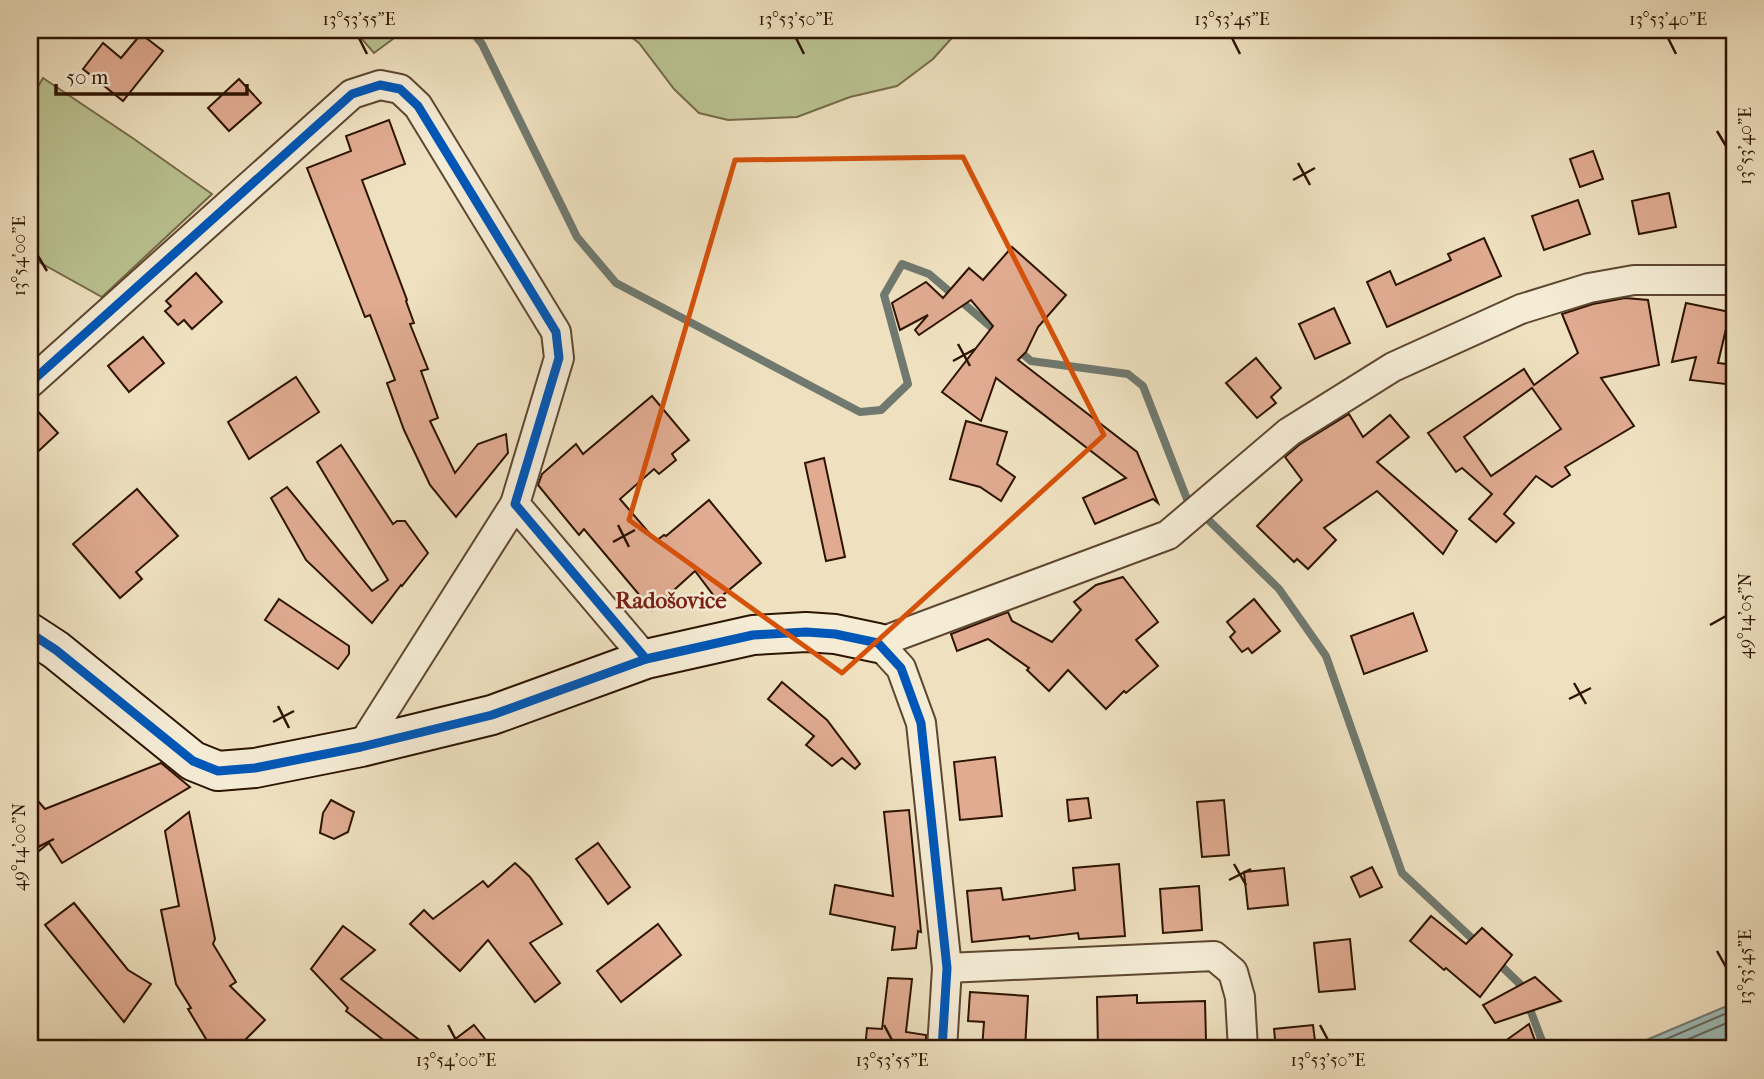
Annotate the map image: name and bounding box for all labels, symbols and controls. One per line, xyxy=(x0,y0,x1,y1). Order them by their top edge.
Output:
text: 13°53'55"E xyxy=(323,9,395,30)
text: 13°53'50"E xyxy=(758,9,834,30)
text: 13°53'45"E xyxy=(1194,9,1270,30)
text: 13°53'40"E xyxy=(1629,9,1707,30)
scale bar xyxy=(56,52,247,96)
text: 50 m xyxy=(66,65,109,89)
text: 13°53'40"E xyxy=(1735,107,1756,185)
text: 13°54'00"E xyxy=(9,216,30,296)
text: 49°14'05"N xyxy=(1735,573,1756,659)
district label: Radošovice xyxy=(615,587,727,614)
text: 49°14'00"N xyxy=(9,803,30,891)
text: 13°53'45"E xyxy=(1735,929,1756,1005)
text: 13°54'00"E xyxy=(416,1050,496,1071)
text: 13°53'55"E xyxy=(856,1050,928,1071)
text: 13°53'50"E xyxy=(1290,1050,1366,1071)

